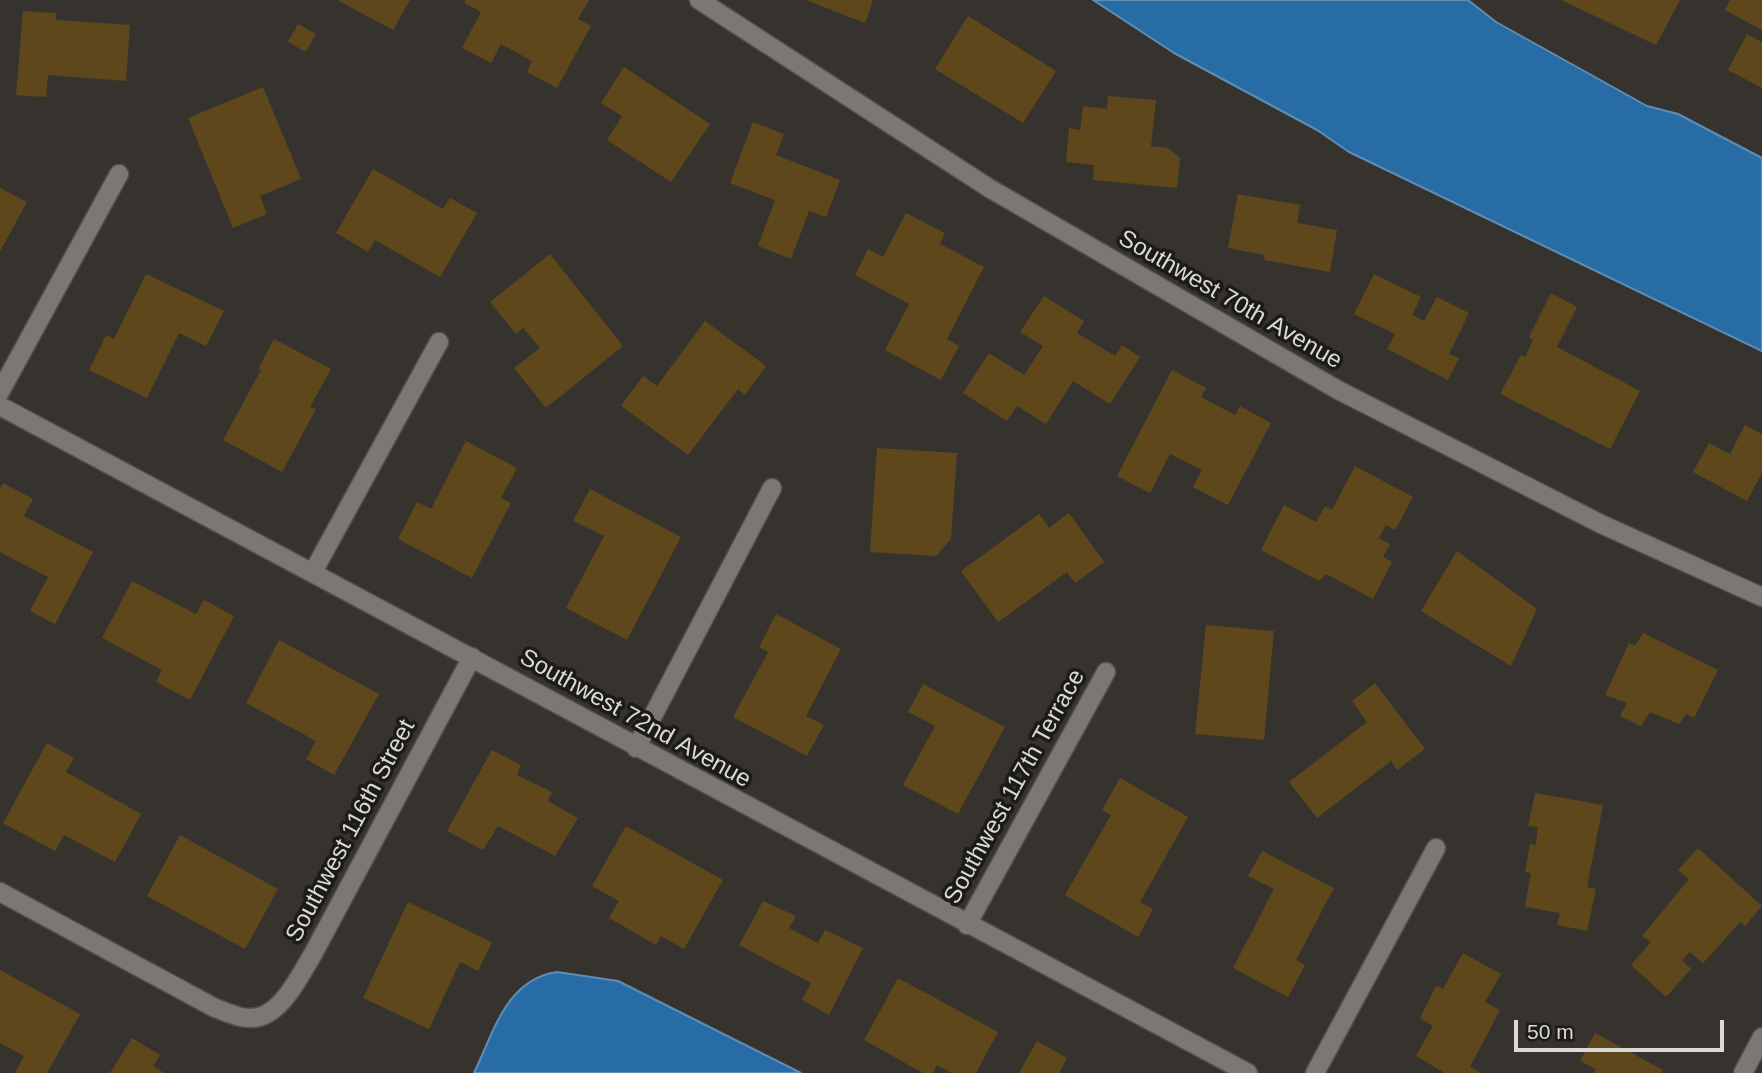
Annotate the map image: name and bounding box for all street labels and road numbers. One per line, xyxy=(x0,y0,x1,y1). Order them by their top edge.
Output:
street label: Southwest 70th Avenue xyxy=(1113,224,1347,376)
street label: Southwest 72nd Avenue xyxy=(514,643,756,795)
street label: Southwest 117th Terrace xyxy=(938,665,1092,909)
street label: Southwest 116th Street xyxy=(280,715,422,947)

